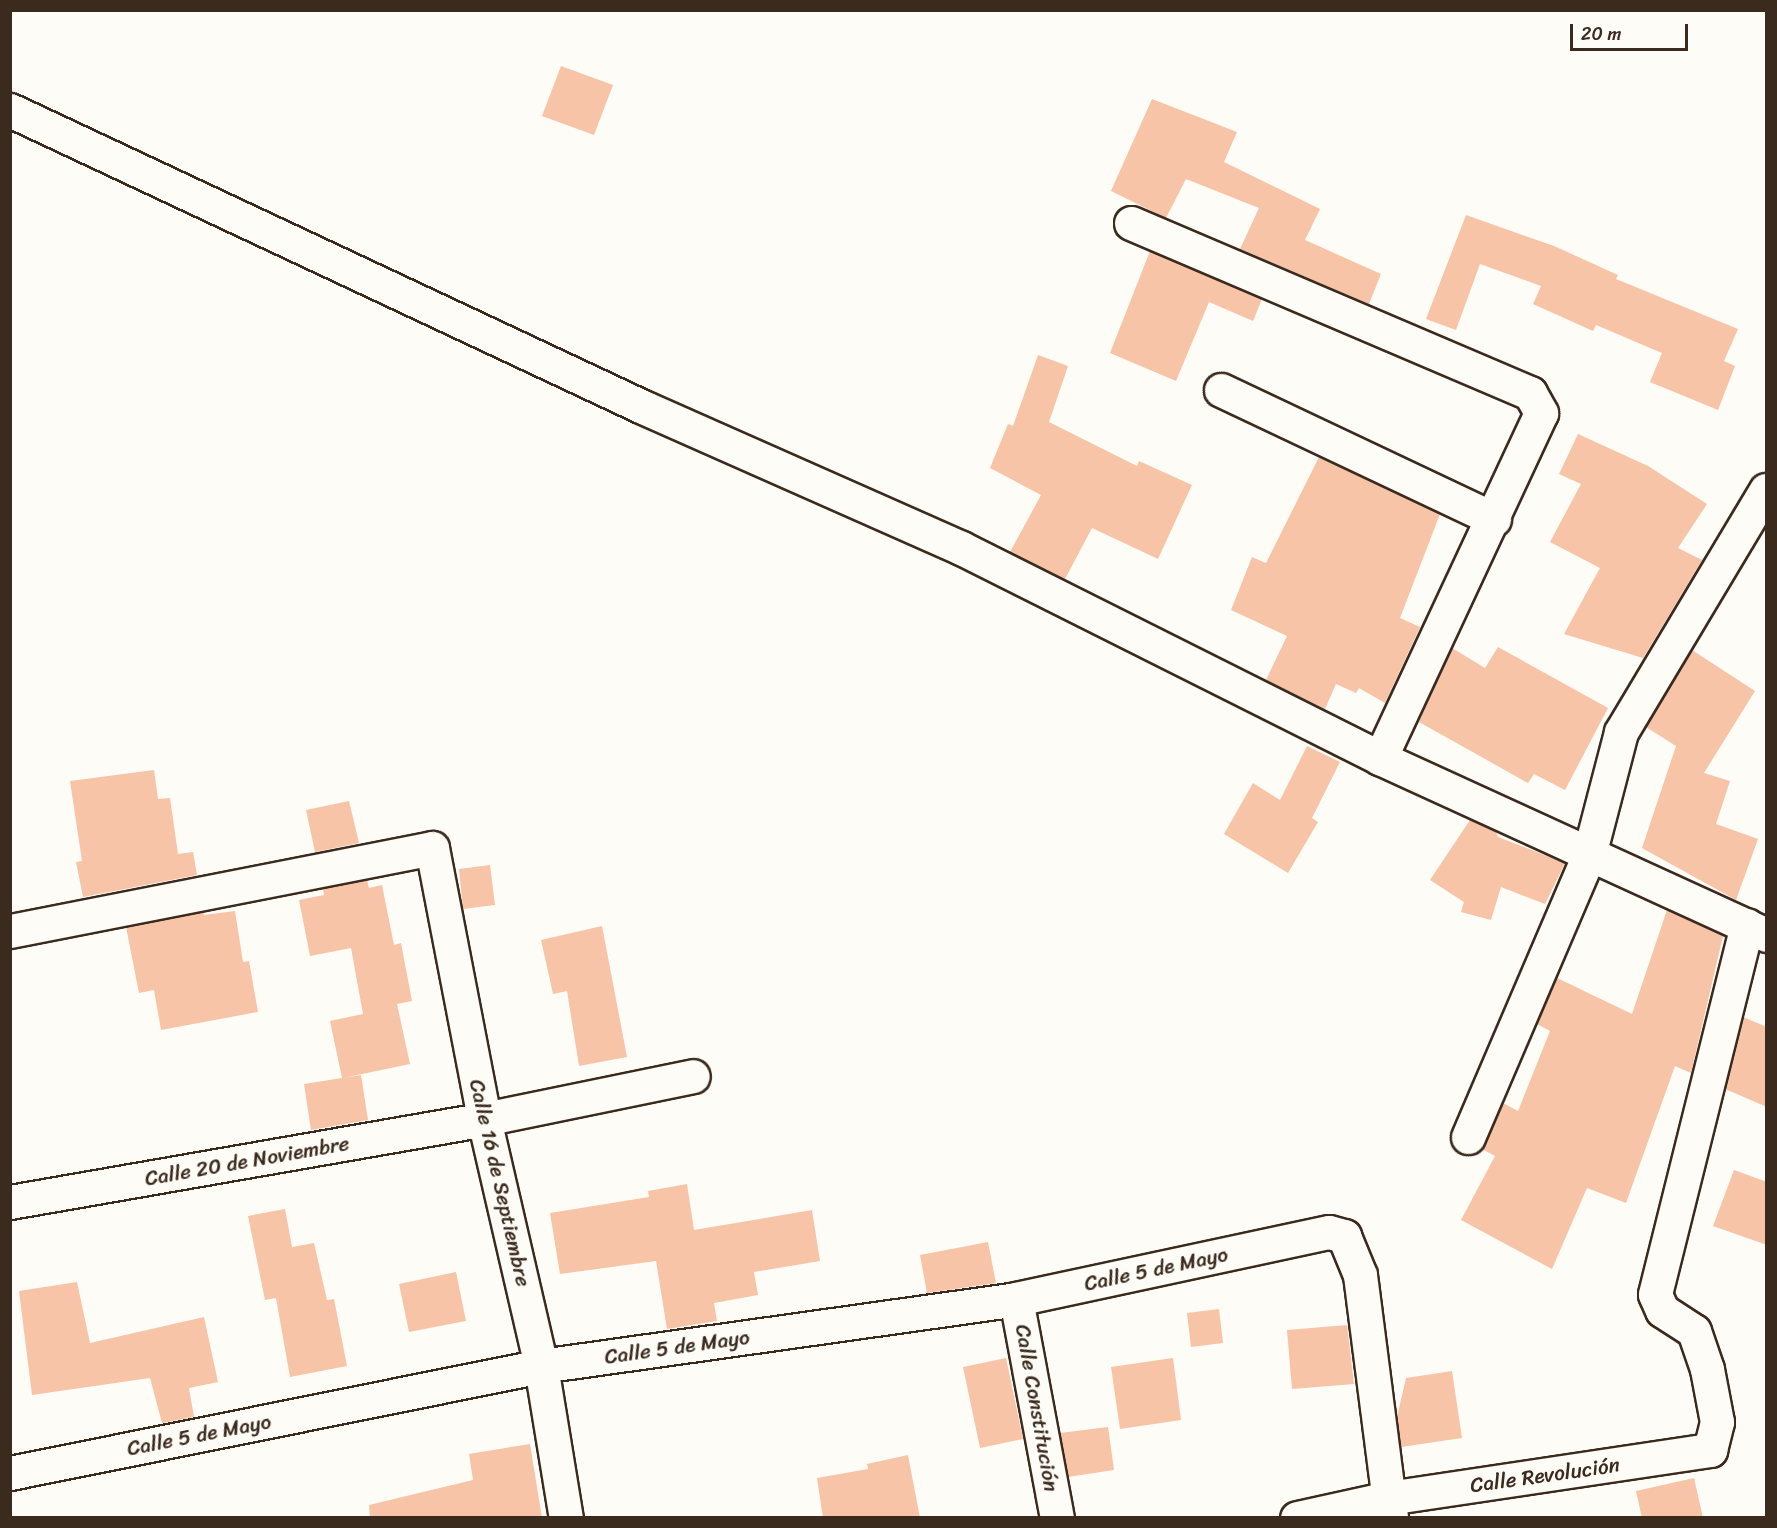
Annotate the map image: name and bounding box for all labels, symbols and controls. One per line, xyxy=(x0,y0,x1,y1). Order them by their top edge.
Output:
scale bar xyxy=(1573,12,1692,50)
text: 20 m xyxy=(1581,18,1621,50)
street label: Calle 16 de Septiembre xyxy=(464,1076,536,1290)
street label: Calle 20 de Noviembre xyxy=(143,1131,351,1191)
street label: Calle 5 de Mayo xyxy=(1082,1241,1230,1297)
street label: Calle Constitución xyxy=(1010,1322,1064,1494)
street label: Calle 5 de Mayo xyxy=(603,1324,751,1370)
street label: Calle 5 de Mayo xyxy=(125,1409,273,1461)
street label: Calle Revolución xyxy=(1468,1452,1622,1498)

